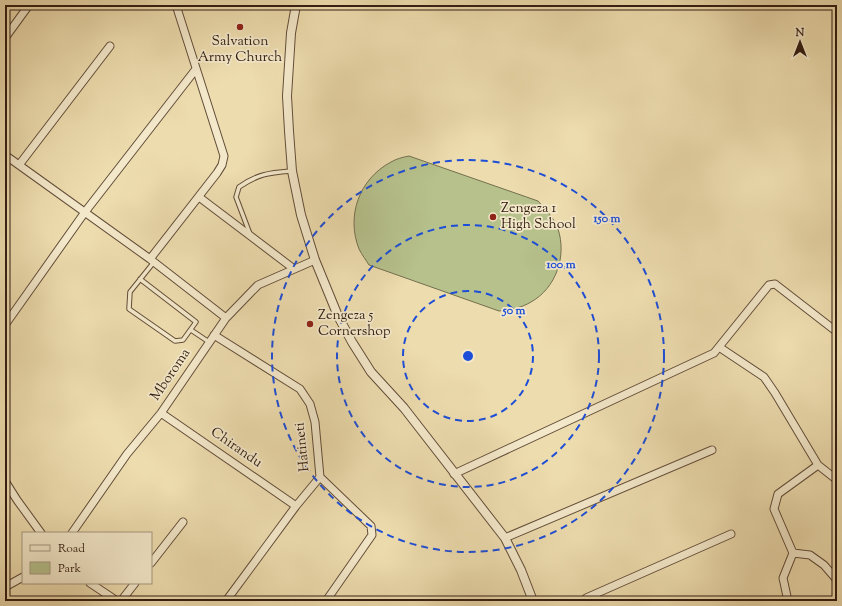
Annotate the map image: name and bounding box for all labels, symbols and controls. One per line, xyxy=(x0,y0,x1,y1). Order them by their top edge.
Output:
marker: Salvation Army Church xyxy=(235,22,245,32)
north arrow xyxy=(780,22,820,62)
text: N xyxy=(795,25,805,41)
place label: Salvation Army Church xyxy=(198,32,282,68)
place label: Zengeza 1 High School xyxy=(501,199,576,235)
text: 150 m xyxy=(592,210,621,228)
marker: Zengeza 1 High School xyxy=(488,212,498,222)
text: 100 m xyxy=(545,256,576,274)
text: 50 m xyxy=(502,302,526,320)
place label: Zengeza 5 Cornershop xyxy=(318,306,391,342)
marker: Zengeza 5 Cornershop xyxy=(305,319,315,329)
street label: Mboroma xyxy=(146,344,196,405)
centre of rings xyxy=(461,349,475,363)
street label: Hatineti xyxy=(290,421,316,473)
street label: Chirandu xyxy=(206,423,266,473)
legend xyxy=(22,532,152,584)
text: Road xyxy=(58,540,85,558)
text: Park xyxy=(58,560,81,578)

